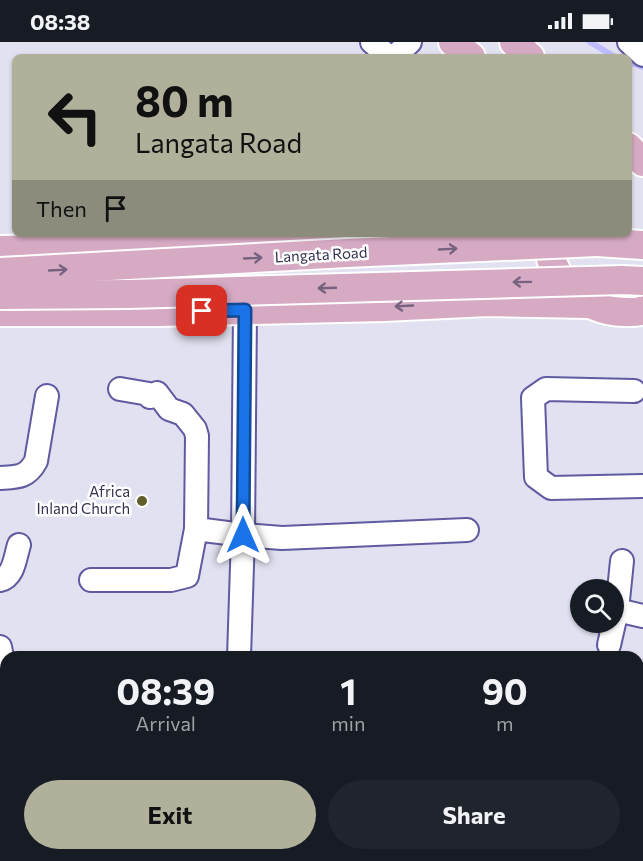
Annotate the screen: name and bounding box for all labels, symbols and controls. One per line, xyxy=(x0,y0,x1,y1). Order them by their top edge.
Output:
text: 08:38 xyxy=(30,8,90,35)
text: 80 m xyxy=(135,74,234,126)
icon: left xyxy=(36,78,114,156)
text: Langata Road xyxy=(135,126,302,159)
icon: arrive xyxy=(99,192,132,225)
text: Then xyxy=(36,195,87,222)
street label: Langata Road xyxy=(274,243,368,265)
one-way arrow xyxy=(437,243,457,254)
one-way arrow xyxy=(243,253,263,264)
one-way arrow xyxy=(48,264,68,275)
one-way arrow xyxy=(512,277,532,288)
one-way arrow xyxy=(317,282,337,293)
pin xyxy=(176,285,227,336)
icon: arrive xyxy=(185,294,218,327)
one-way arrow xyxy=(395,300,415,311)
place label: Africa Inland Church xyxy=(36,482,130,517)
marker: Africa Inland Church xyxy=(135,494,149,508)
position arrow xyxy=(211,503,275,567)
map controls xyxy=(570,579,624,633)
button: search xyxy=(570,579,624,633)
text: 08:39 xyxy=(116,668,215,712)
text: 1 xyxy=(340,668,357,712)
text: 90 xyxy=(482,668,528,712)
text: Arrival xyxy=(135,711,196,735)
text: min xyxy=(331,711,365,735)
text: m xyxy=(496,711,513,735)
button: Exit xyxy=(24,780,316,849)
button: Share xyxy=(328,780,620,849)

